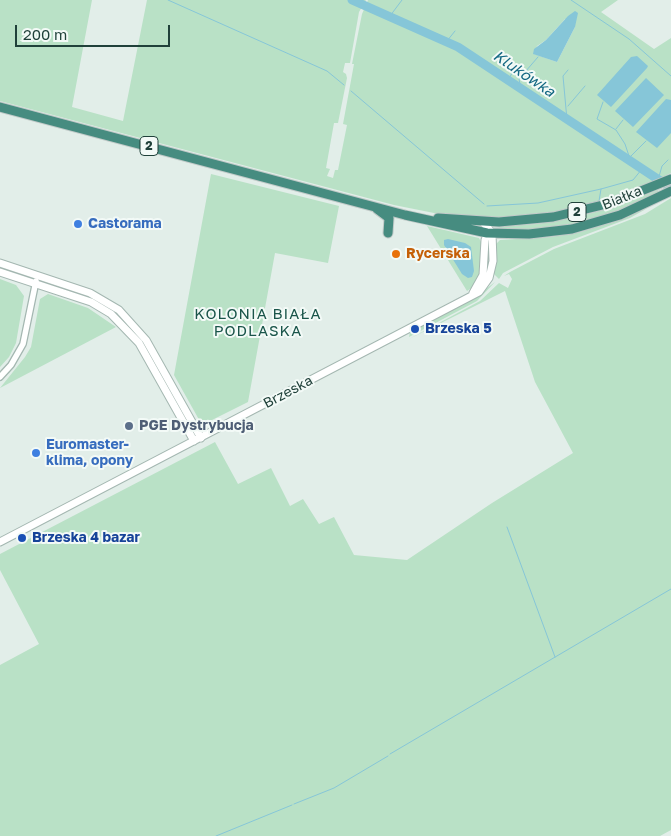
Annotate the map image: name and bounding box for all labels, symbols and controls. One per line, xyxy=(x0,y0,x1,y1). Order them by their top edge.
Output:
scale bar xyxy=(18,15,172,47)
text: 200 m xyxy=(23,25,67,43)
water label: Klukówka xyxy=(490,47,558,101)
road number: 2 xyxy=(140,136,158,156)
street label: Białka xyxy=(600,182,644,214)
road number: 2 xyxy=(568,202,586,222)
place label: Castorama xyxy=(88,216,162,232)
marker: Castorama xyxy=(72,218,84,230)
place label: Rycerska xyxy=(406,246,470,262)
marker: Rycerska xyxy=(390,248,402,260)
district label: KOLONIA BIAŁA PODLASKA xyxy=(193,305,323,340)
place label: Brzeska 5 xyxy=(425,321,492,337)
marker: Brzeska 5 xyxy=(409,323,421,335)
street label: Brzeska xyxy=(261,372,315,412)
place label: PGE Dystrybucja xyxy=(139,418,254,434)
marker: PGE Dystrybucja xyxy=(123,420,135,432)
place label: Euromaster- klima, opony xyxy=(46,437,133,470)
marker: Euromaster- klima, opony xyxy=(30,447,42,459)
place label: Brzeska 4 bazar xyxy=(32,530,140,546)
marker: Brzeska 4 bazar xyxy=(16,532,28,544)

